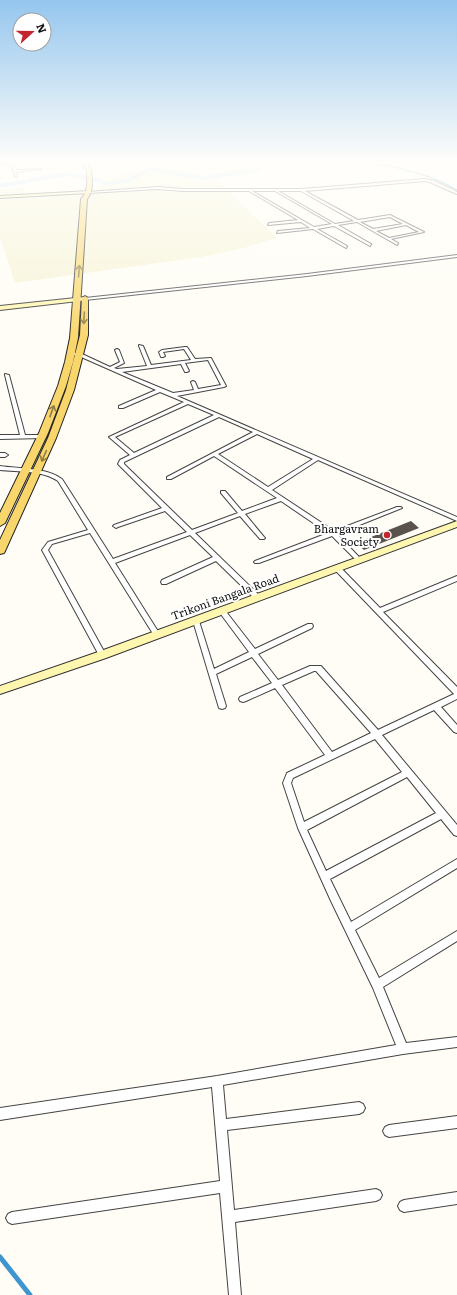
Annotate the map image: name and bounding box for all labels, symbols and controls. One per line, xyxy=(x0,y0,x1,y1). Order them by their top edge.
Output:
north arrow xyxy=(12,12,52,52)
text: N xyxy=(33,21,51,35)
one-way arrow xyxy=(76,265,83,278)
one-way arrow xyxy=(81,311,88,324)
one-way arrow xyxy=(48,406,56,418)
one-way arrow xyxy=(40,449,47,461)
place label: Bhargavram Society xyxy=(314,520,380,549)
marker: Bhargavram Society xyxy=(382,530,392,540)
street label: Trikoni Bangala Road xyxy=(169,569,281,623)

